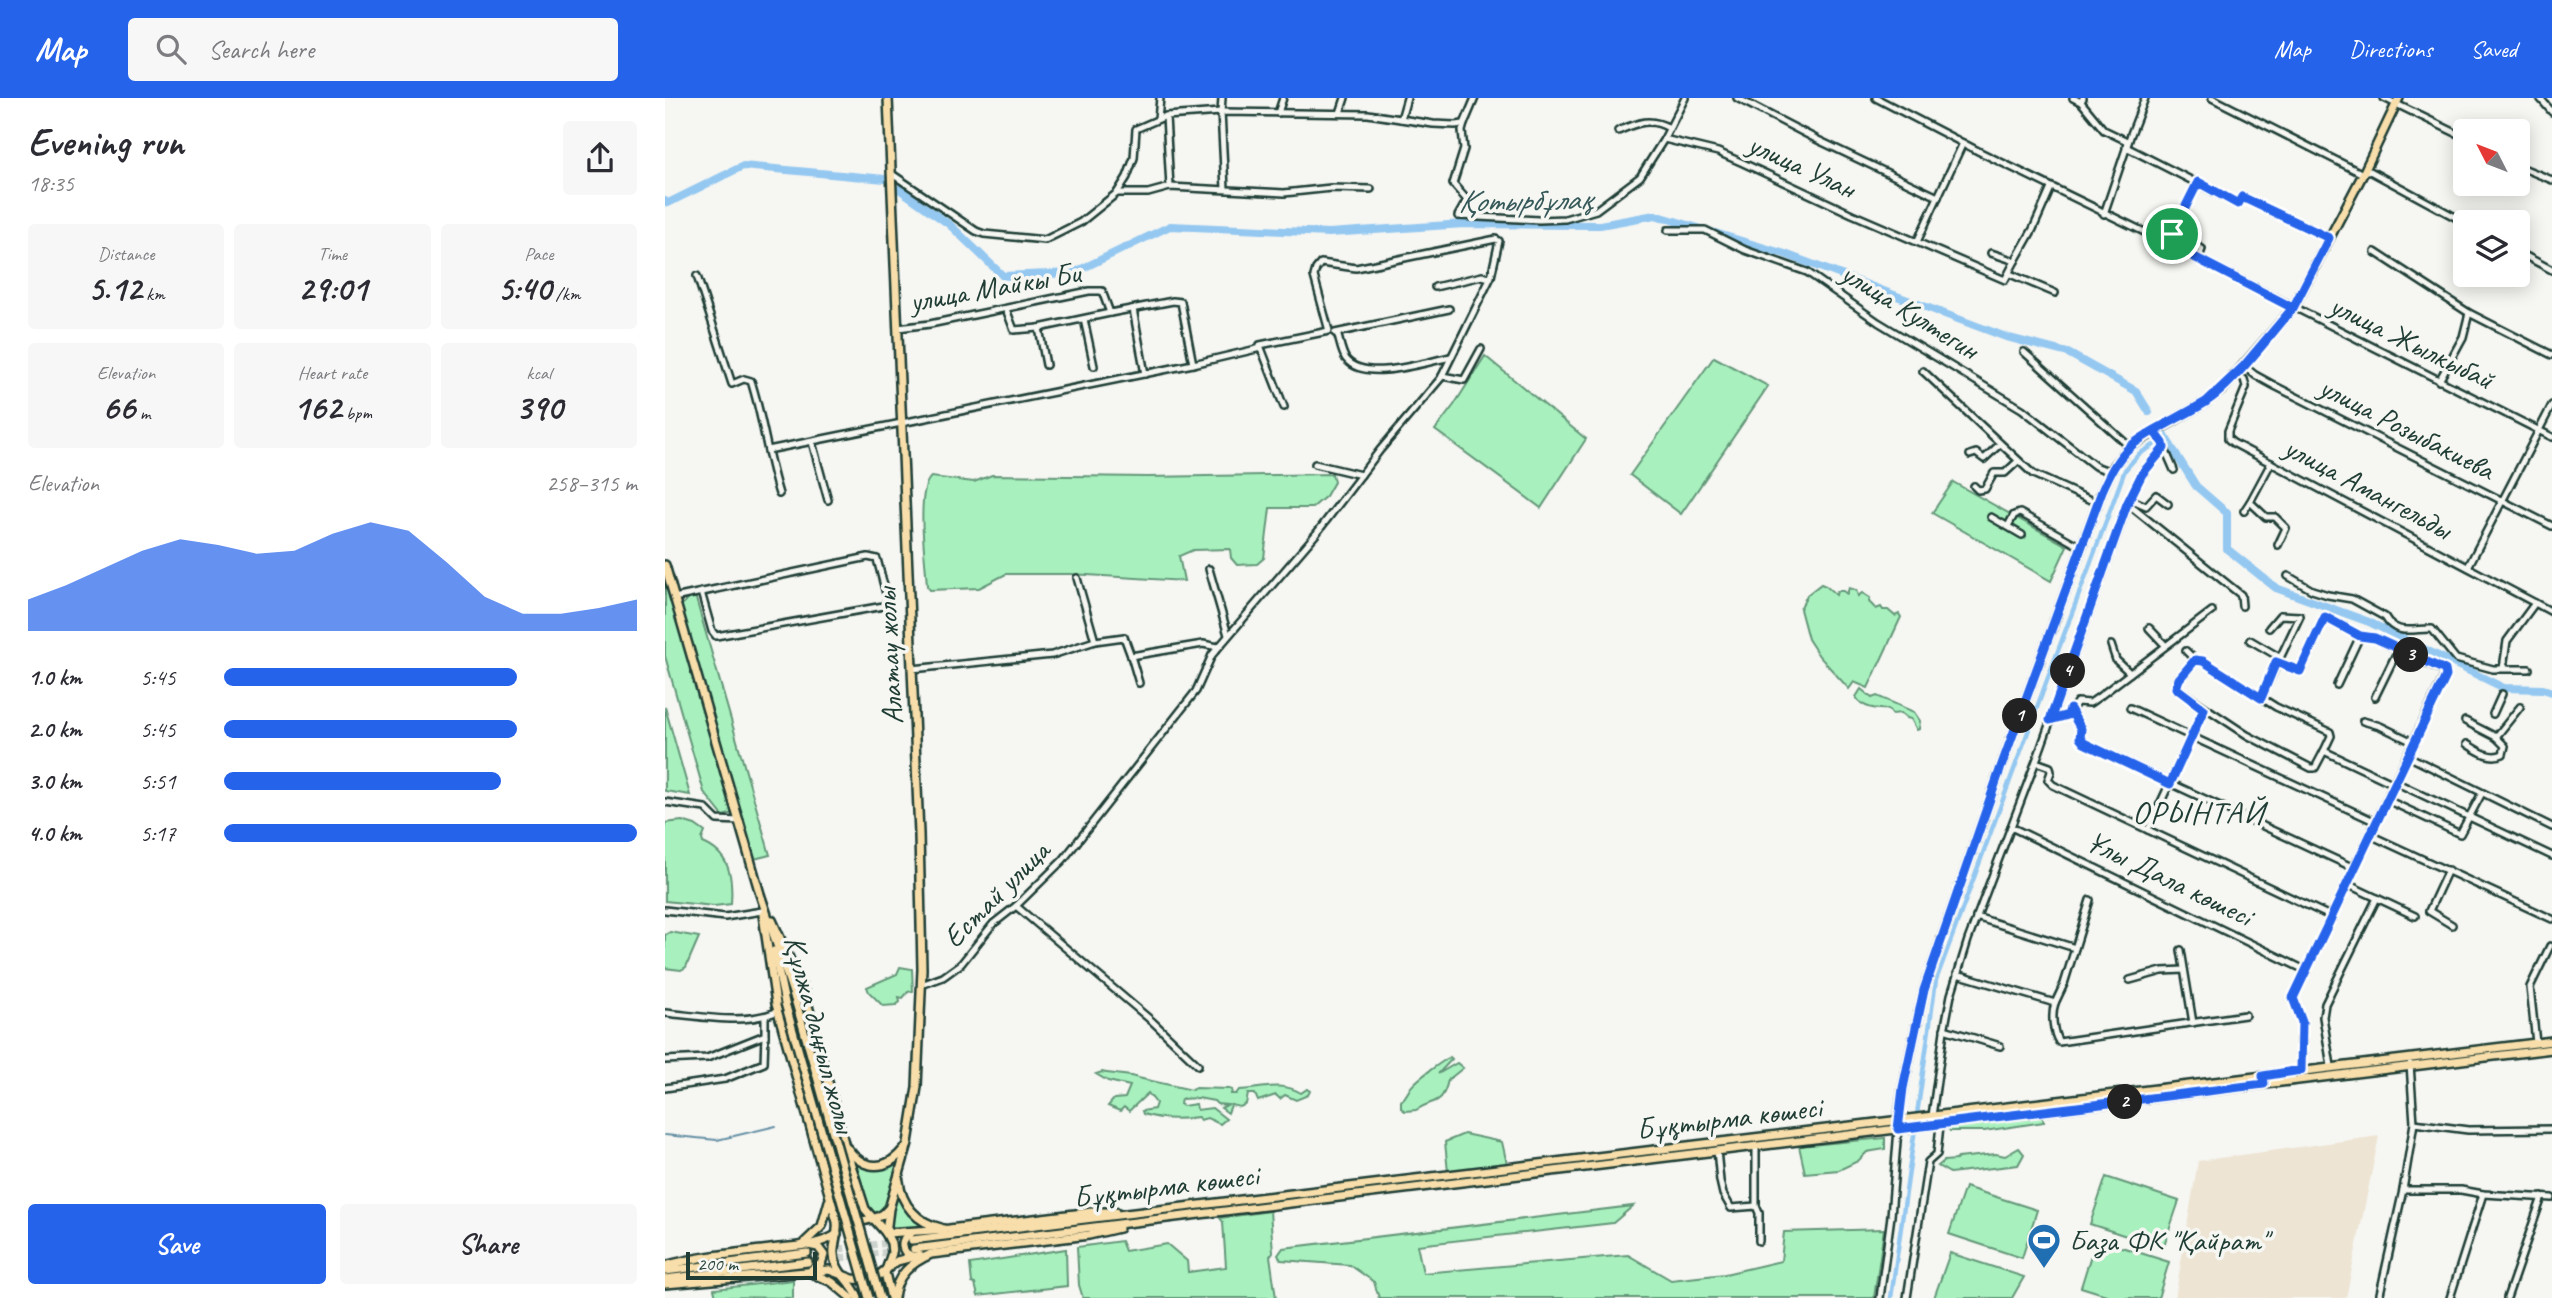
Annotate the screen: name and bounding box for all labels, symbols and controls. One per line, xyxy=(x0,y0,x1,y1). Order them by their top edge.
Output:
search box xyxy=(128,18,618,81)
text: Map xyxy=(35,28,86,70)
icon: search xyxy=(152,30,190,68)
text: Search here xyxy=(208,33,314,66)
text: Map xyxy=(2274,34,2311,64)
text: Directions xyxy=(2349,34,2432,64)
text: Saved xyxy=(2470,34,2517,64)
text: Evening run xyxy=(28,119,184,166)
north arrow xyxy=(2453,119,2531,196)
map controls xyxy=(2453,119,2530,287)
button: share xyxy=(563,121,637,195)
street label: улица Улан xyxy=(1740,124,1863,208)
text: 18:35 xyxy=(28,169,74,198)
water label: Қотырбұлақ xyxy=(1458,178,1596,222)
pin xyxy=(2142,204,2202,264)
button: layers xyxy=(2453,210,2530,287)
icon: arrive xyxy=(2153,215,2191,253)
text: Distance xyxy=(98,242,155,266)
text: Time xyxy=(318,242,347,266)
text: Pace xyxy=(524,242,553,266)
street label: улица Майкы Би xyxy=(905,253,1085,321)
street label: улица Култегин xyxy=(1833,253,1988,370)
text: 5.12 xyxy=(88,266,141,311)
text: 29:01 xyxy=(298,266,367,311)
text: 5:40 xyxy=(497,266,551,311)
text: km xyxy=(141,282,165,306)
text: /km xyxy=(551,282,580,306)
street label: улица Жылкыбай xyxy=(2322,285,2502,399)
text: Elevation xyxy=(97,361,155,385)
text: Heart rate xyxy=(298,361,367,385)
text: kcal xyxy=(526,361,551,385)
street label: улица Розыбакиева xyxy=(2311,367,2503,489)
text: 66 xyxy=(102,385,135,430)
text: 162 xyxy=(293,385,341,430)
text: 390 xyxy=(515,385,562,430)
text: m xyxy=(135,401,150,425)
text: bpm xyxy=(341,401,372,425)
street label: улица Амангельды xyxy=(2276,427,2460,549)
text: Elevation xyxy=(28,469,99,498)
text: 258–315 m xyxy=(546,469,637,498)
street label: Алатау жолы xyxy=(866,585,912,725)
pin: 3 xyxy=(2393,638,2429,672)
text: 3 xyxy=(2406,642,2415,666)
pin: 4 xyxy=(2051,654,2085,688)
text: 4 xyxy=(2063,658,2072,682)
text: 1.0 km xyxy=(28,663,82,692)
text: 5:45 xyxy=(140,663,176,692)
pin: 1 xyxy=(2003,698,2037,734)
text: 1 xyxy=(2015,703,2024,727)
text: 2.0 km xyxy=(28,715,82,744)
text: 5:45 xyxy=(140,715,176,744)
text: 3.0 km xyxy=(28,767,82,796)
text: 5:51 xyxy=(140,767,176,796)
district label: ОРЫНТАЙ xyxy=(2132,792,2269,833)
text: 4.0 km xyxy=(28,819,82,848)
text: 5:17 xyxy=(140,819,176,848)
street label: Ұлы Дала көшесі xyxy=(2079,821,2262,936)
street label: Естай улица xyxy=(934,831,1059,956)
street label: Құлжа даңғыл жолы xyxy=(775,931,865,1139)
pin: 2 xyxy=(2107,1084,2143,1119)
street label: Бұқтырма көшесі xyxy=(1634,1087,1827,1148)
text: 2 xyxy=(2120,1089,2129,1113)
street label: Бұқтырма көшесі xyxy=(1071,1155,1264,1216)
button: Save xyxy=(28,1204,326,1284)
button: Share xyxy=(340,1204,637,1284)
sports icon: База ФК "Қайрат" xyxy=(2025,1221,2063,1270)
place label: База ФК "Қайрат" xyxy=(2069,1221,2273,1259)
scale bar xyxy=(686,1249,817,1281)
text: 200 m xyxy=(697,1252,738,1276)

